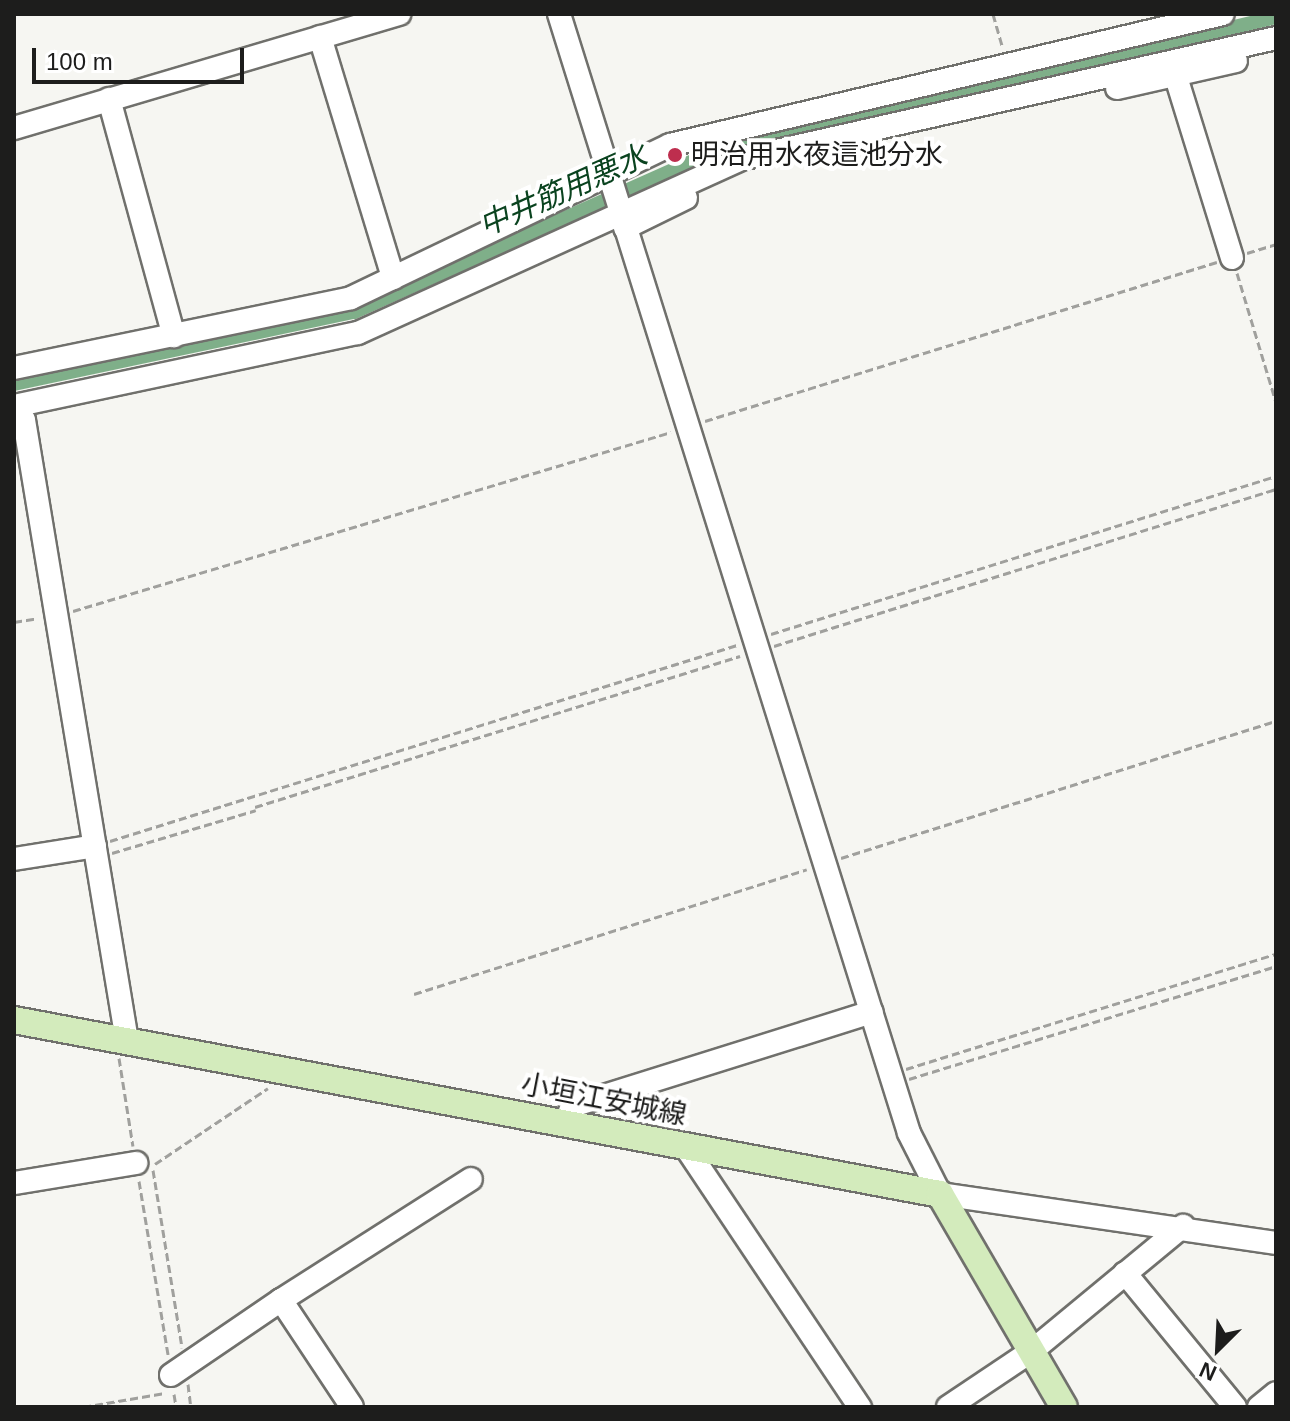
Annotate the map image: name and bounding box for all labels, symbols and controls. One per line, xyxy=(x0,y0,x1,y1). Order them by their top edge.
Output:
scale bar xyxy=(36,32,248,82)
text: 100 m xyxy=(46,48,113,75)
water label: 中井筋用悪水 xyxy=(473,138,653,244)
place label: 明治用水夜這池分水 xyxy=(691,138,943,172)
marker: 明治用水夜這池分水 xyxy=(666,146,684,164)
street label: 小垣江安城線 xyxy=(518,1067,690,1133)
north arrow xyxy=(1178,1309,1258,1389)
text: N xyxy=(1196,1357,1220,1386)

